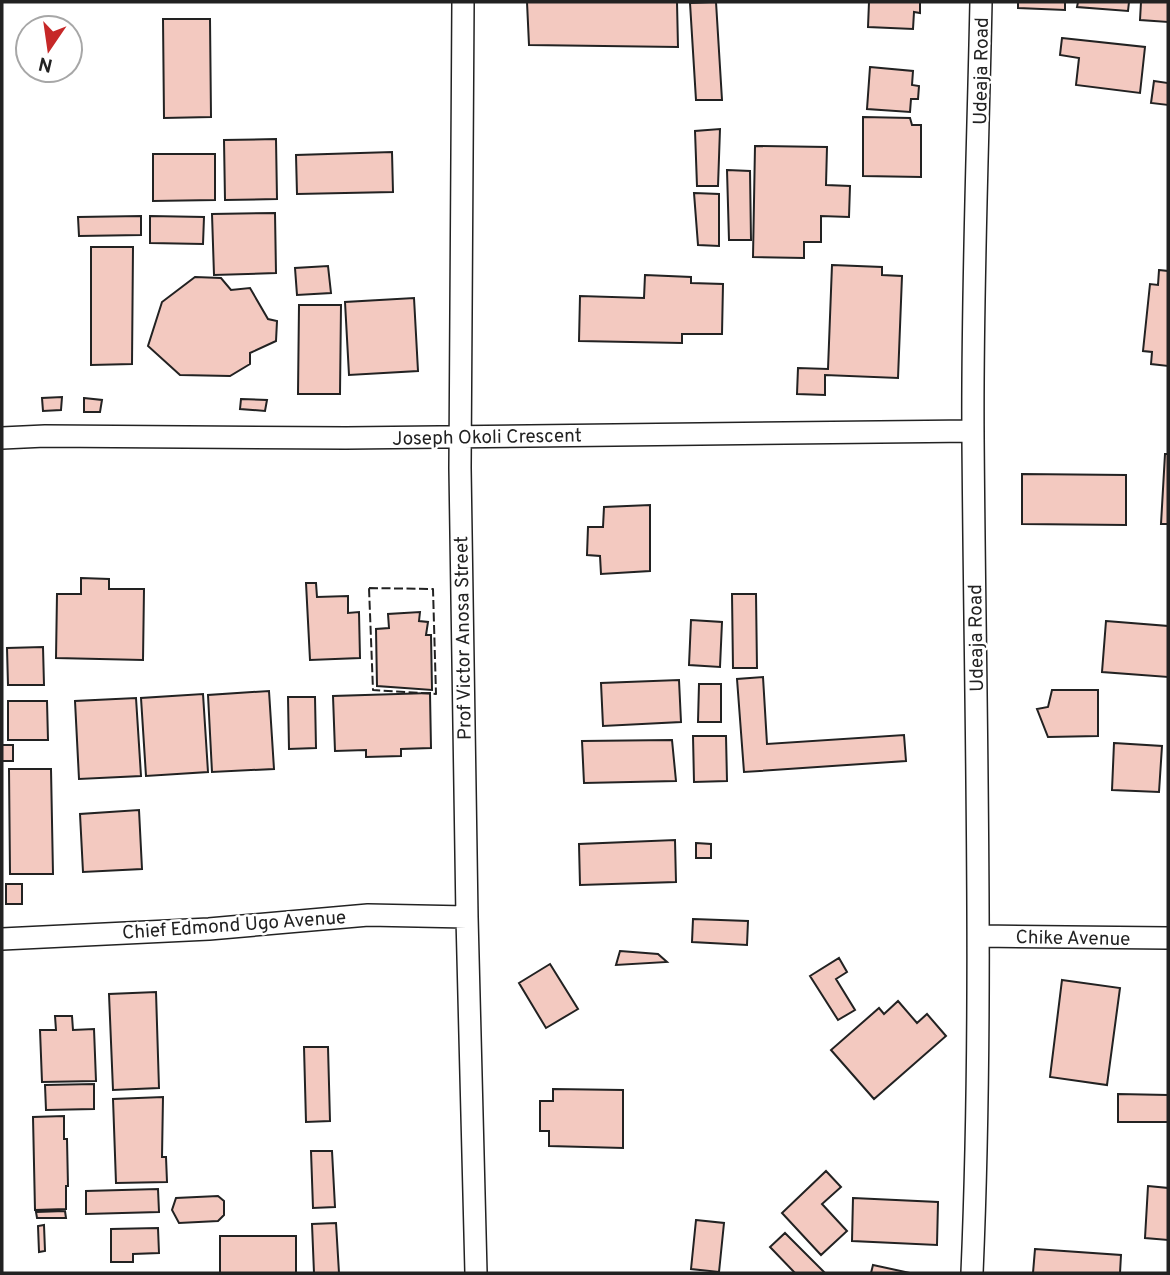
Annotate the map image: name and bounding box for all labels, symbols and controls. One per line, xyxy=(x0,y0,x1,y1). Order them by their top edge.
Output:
north arrow xyxy=(14,14,84,84)
street label: Udeaja Road xyxy=(969,17,995,125)
text: N xyxy=(36,50,55,77)
street label: Joseph Okoli Crescent xyxy=(392,424,582,452)
street label: Prof Victor Anosa Street xyxy=(450,536,478,740)
street label: Udeaja Road xyxy=(964,584,990,692)
street label: Chief Edmond Ugo Avenue xyxy=(121,906,347,946)
street label: Chike Avenue xyxy=(1015,926,1131,952)

